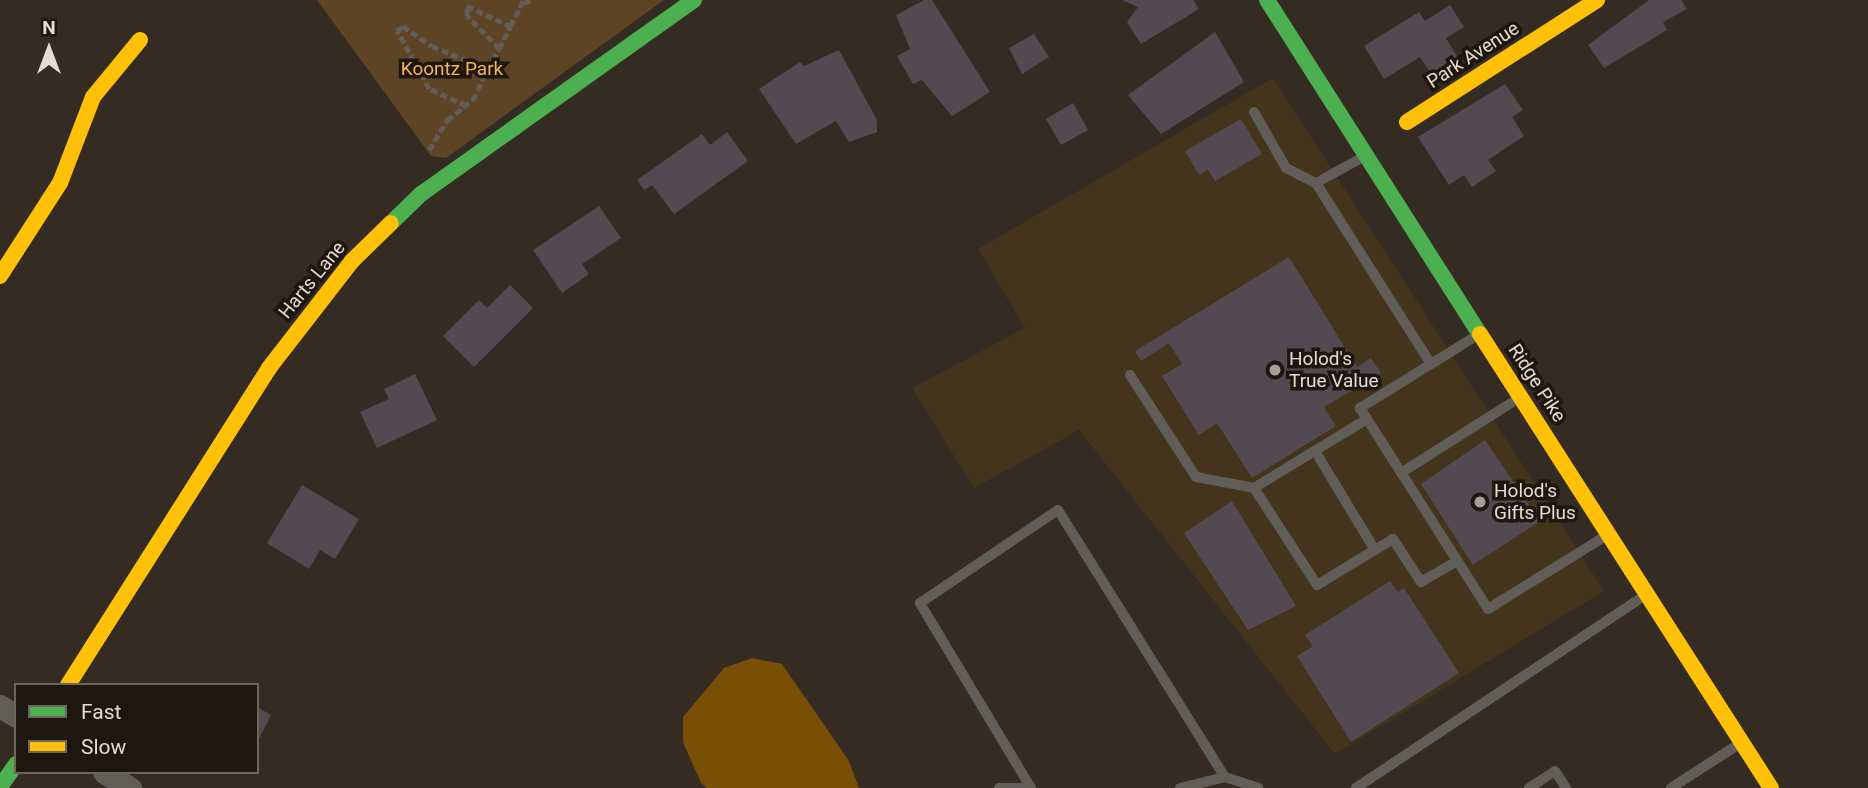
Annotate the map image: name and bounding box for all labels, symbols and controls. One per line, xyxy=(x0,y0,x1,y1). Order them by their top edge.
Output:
north arrow xyxy=(14,14,84,84)
text: N xyxy=(42,16,56,39)
street label: Park Avenue xyxy=(1423,17,1523,93)
park label: Koontz Park xyxy=(401,58,503,80)
street label: Harts Lane xyxy=(274,237,350,323)
street label: Ridge Pike xyxy=(1503,340,1571,426)
place label: Holod's True Value xyxy=(1289,348,1379,392)
marker: Holod's True Value xyxy=(1267,362,1283,378)
place label: Holod's Gifts Plus xyxy=(1494,480,1576,524)
marker: Holod's Gifts Plus xyxy=(1472,494,1488,510)
legend xyxy=(14,683,259,774)
text: Fast xyxy=(81,700,121,724)
text: Slow xyxy=(81,735,126,759)

